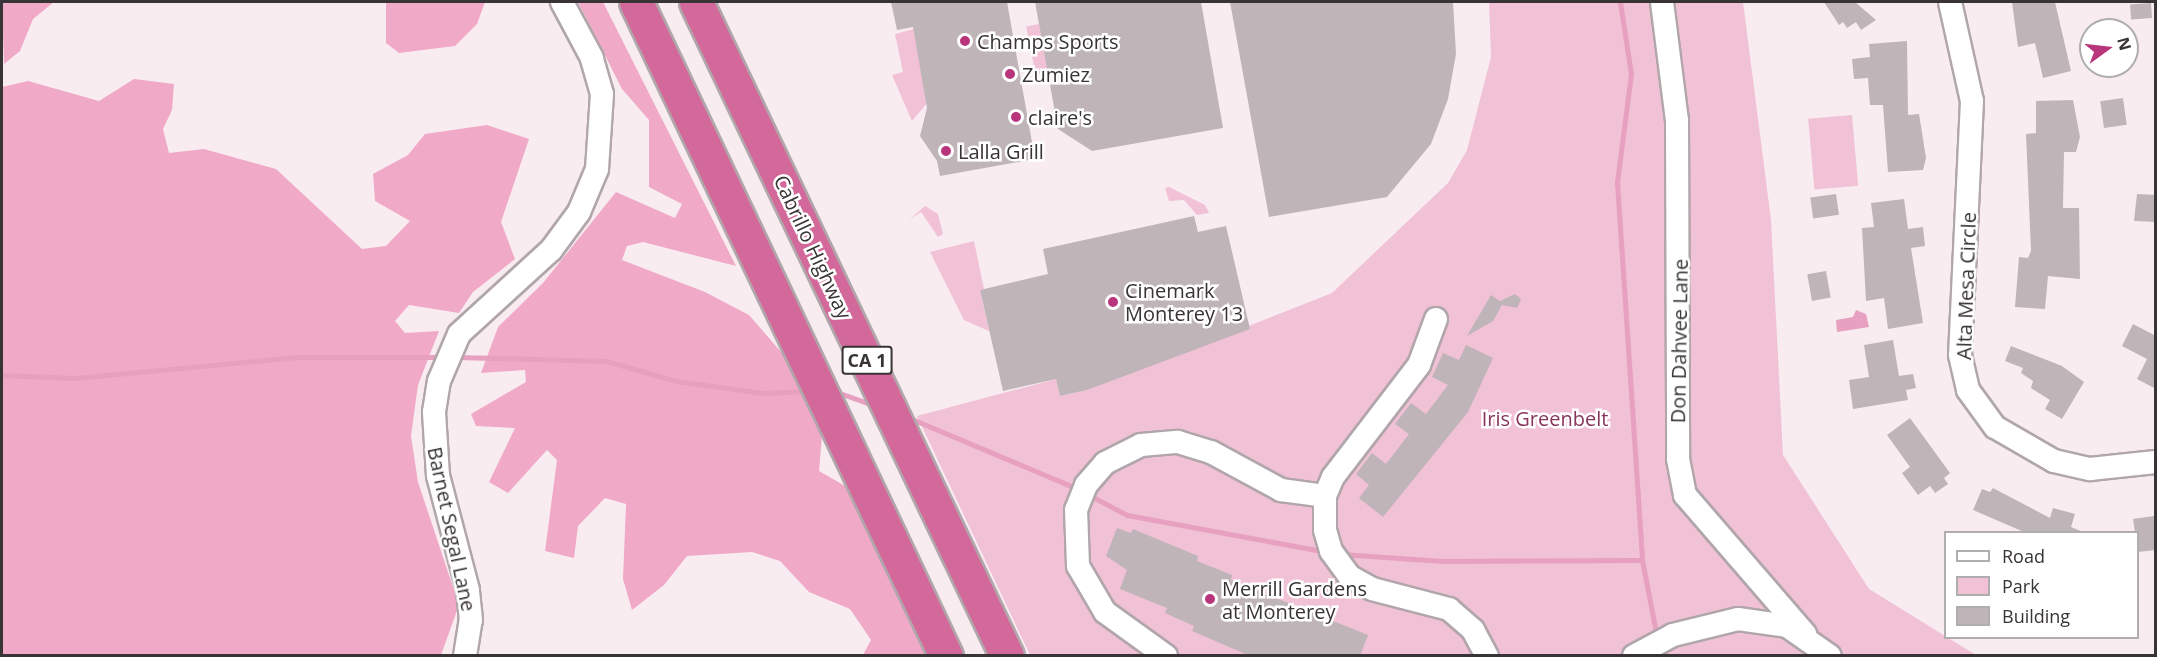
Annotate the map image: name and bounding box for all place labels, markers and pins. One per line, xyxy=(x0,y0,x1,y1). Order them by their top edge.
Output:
place label: Champs Sports xyxy=(977,29,1119,53)
marker: Champs Sports xyxy=(958,34,972,48)
place label: Zumiez xyxy=(1022,62,1090,86)
marker: Zumiez xyxy=(1003,67,1017,81)
place label: claire's xyxy=(1028,105,1092,129)
marker: claire's xyxy=(1009,110,1023,124)
place label: Lalla Grill xyxy=(958,139,1044,163)
marker: Lalla Grill xyxy=(939,144,953,158)
place label: Cinemark Monterey 13 xyxy=(1125,278,1243,325)
marker: Cinemark Monterey 13 xyxy=(1106,295,1120,309)
place label: Merrill Gardens at Monterey xyxy=(1222,576,1367,623)
marker: Merrill Gardens at Monterey xyxy=(1203,592,1217,606)

